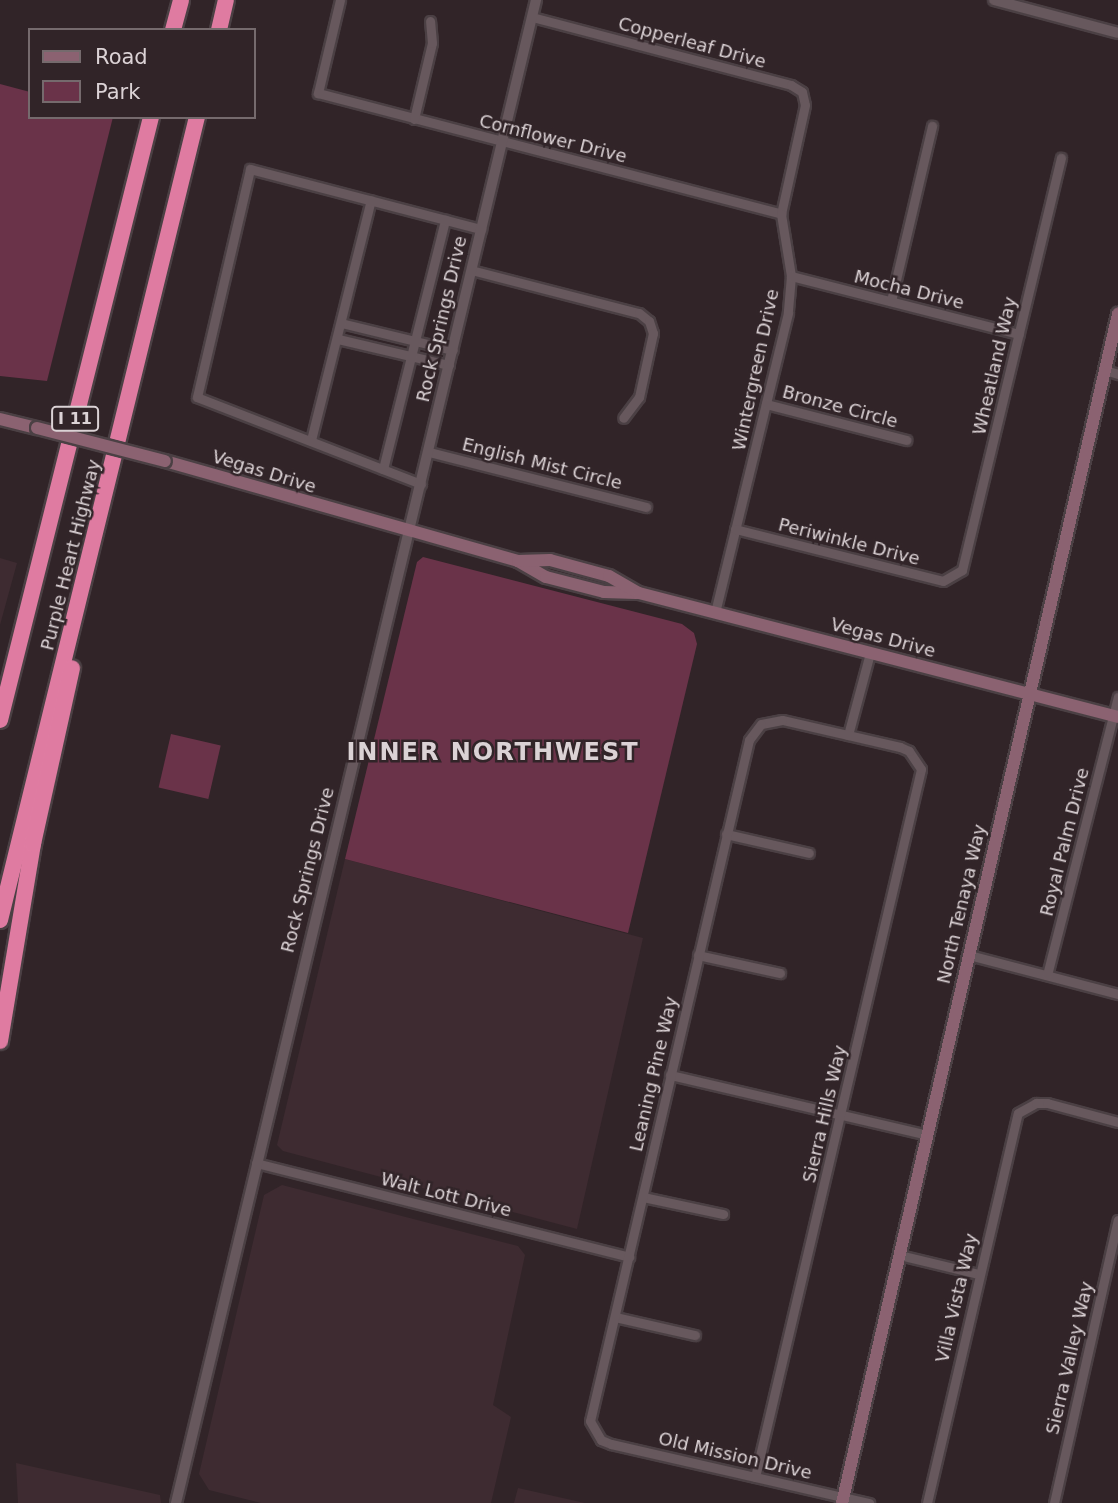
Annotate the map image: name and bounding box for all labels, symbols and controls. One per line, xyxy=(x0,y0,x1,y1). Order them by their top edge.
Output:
street label: Copperleaf Drive xyxy=(616,13,768,73)
legend xyxy=(28,28,256,119)
text: Road xyxy=(95,45,148,69)
text: Park xyxy=(95,80,140,104)
street label: Cornflower Drive xyxy=(477,110,629,168)
street label: Rock Springs Drive xyxy=(412,234,472,404)
street label: Mocha Drive xyxy=(852,266,966,314)
street label: Wintergreen Drive xyxy=(728,287,784,453)
street label: Wheatland Way xyxy=(969,295,1021,437)
street label: Bronze Circle xyxy=(780,381,900,433)
road number: I 11 xyxy=(50,406,100,432)
street label: English Mist Circle xyxy=(460,434,624,494)
street label: Vegas Drive xyxy=(209,446,319,498)
street label: Purple Heart Highway xyxy=(37,457,105,653)
street label: Periwinkle Drive xyxy=(776,514,922,570)
street label: Vegas Drive xyxy=(828,614,938,662)
district label: INNER NORTHWEST xyxy=(348,739,638,767)
street label: Royal Palm Drive xyxy=(1036,765,1094,919)
street label: Rock Springs Drive xyxy=(277,785,339,955)
street label: North Tenaya Way xyxy=(933,822,991,986)
street label: Leaning Pine Way xyxy=(626,994,682,1154)
street label: Sierra Hills Way xyxy=(799,1043,851,1185)
street label: Walt Lott Drive xyxy=(378,1168,514,1222)
street label: Villa Vista Way xyxy=(932,1231,982,1365)
street label: Sierra Valley Way xyxy=(1042,1279,1098,1437)
street label: Old Mission Drive xyxy=(656,1428,814,1484)

